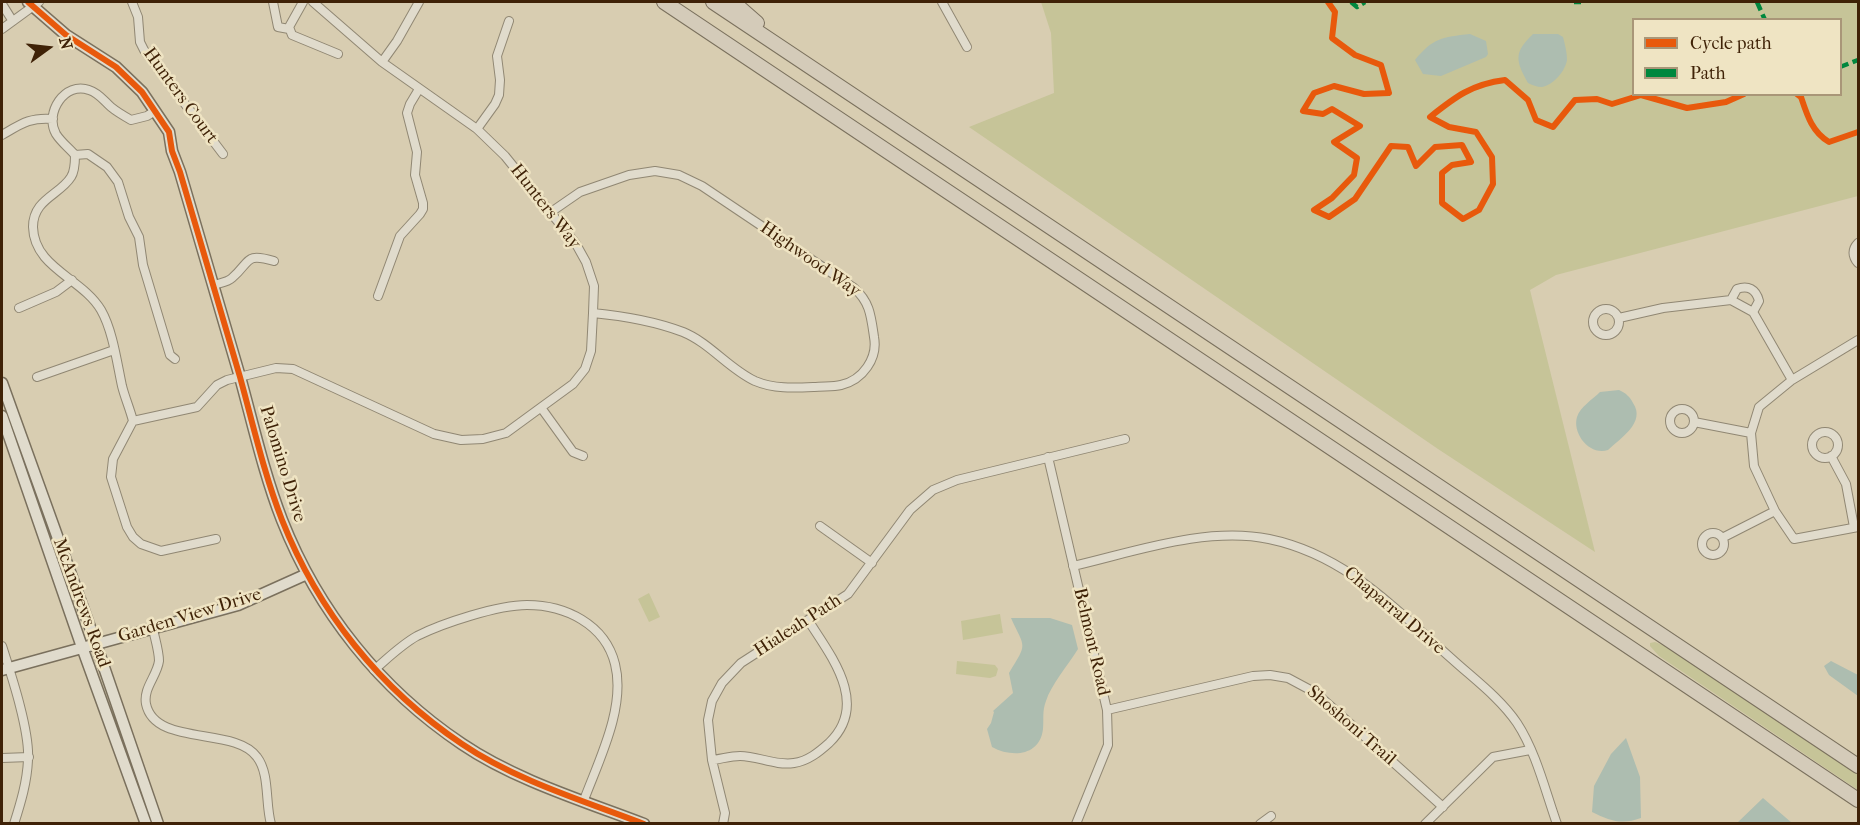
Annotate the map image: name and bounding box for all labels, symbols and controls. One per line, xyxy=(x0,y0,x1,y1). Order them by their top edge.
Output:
north arrow xyxy=(18,18,78,78)
legend xyxy=(1632,18,1842,96)
text: Cycle path xyxy=(1690,33,1771,54)
text: N xyxy=(55,35,77,52)
street label: Hunters Court xyxy=(138,44,222,148)
text: Path xyxy=(1690,63,1726,84)
street label: Hunters Way xyxy=(505,160,585,254)
street label: Highwood Way xyxy=(756,217,864,303)
street label: Palomino Drive xyxy=(254,403,310,525)
street label: McAndrews Road xyxy=(48,535,114,671)
street label: Chaparral Drive xyxy=(1339,563,1449,659)
street label: Garden View Drive xyxy=(116,584,264,648)
street label: Belmont Road xyxy=(1068,586,1114,698)
street label: Hialeah Path xyxy=(750,590,846,662)
street label: Shoshoni Trail xyxy=(1302,681,1400,771)

